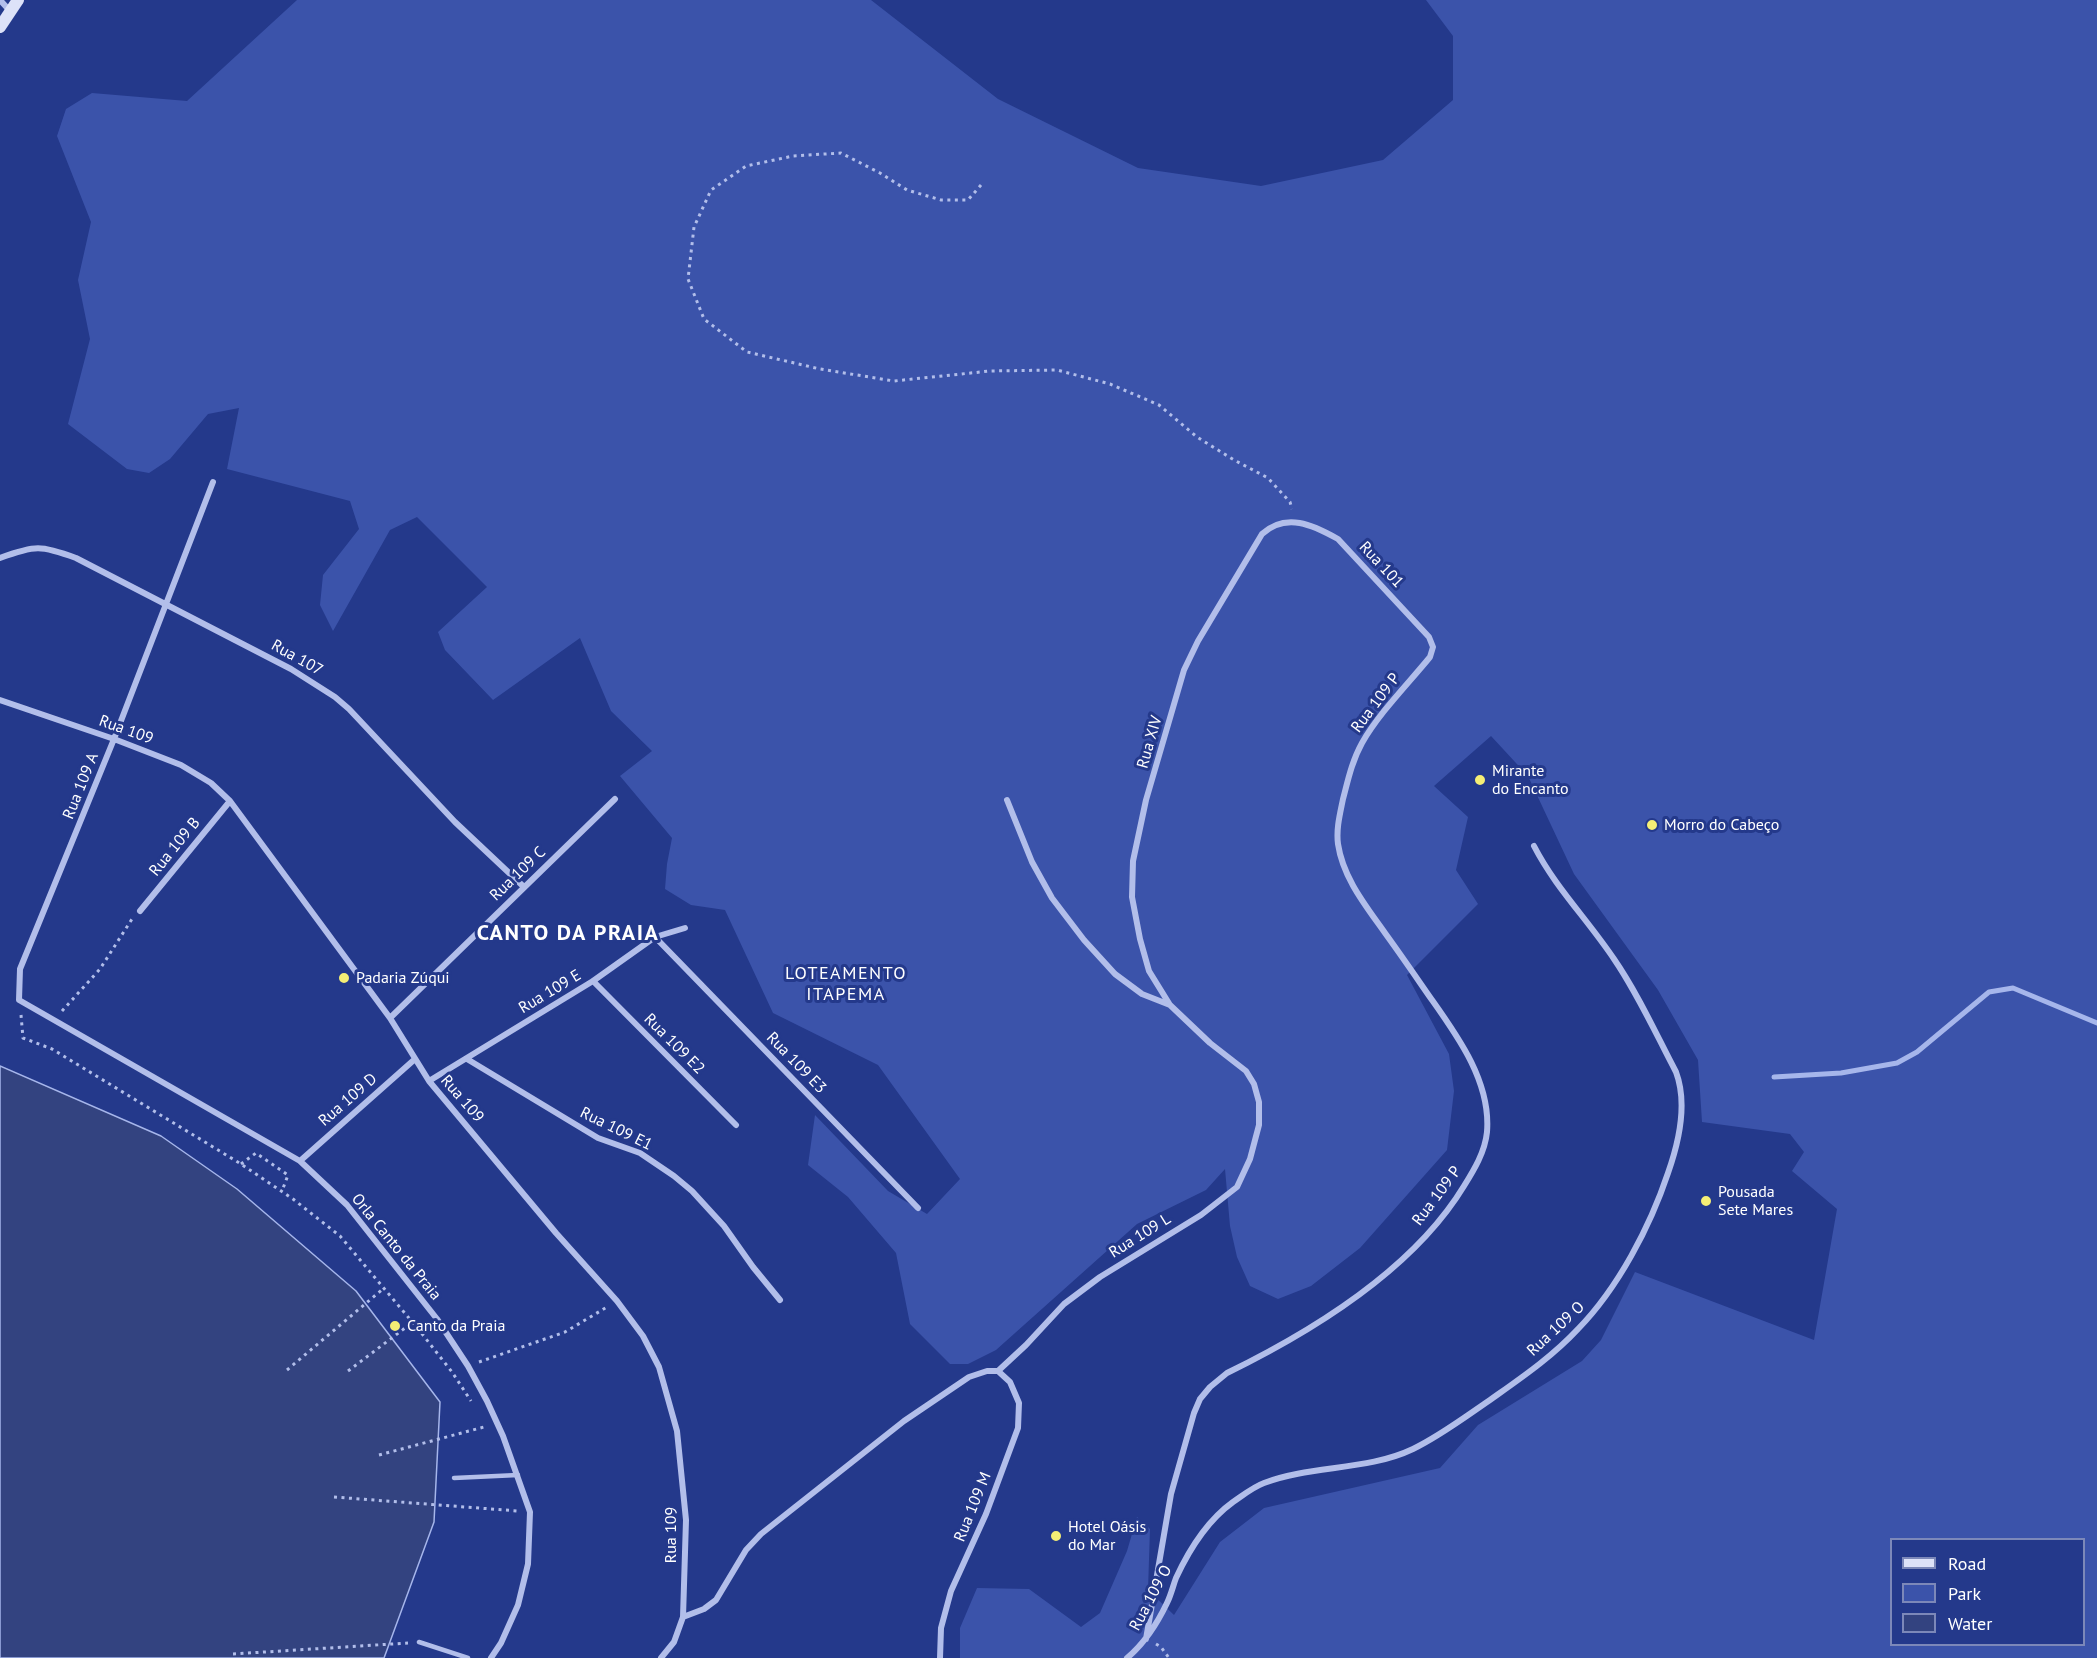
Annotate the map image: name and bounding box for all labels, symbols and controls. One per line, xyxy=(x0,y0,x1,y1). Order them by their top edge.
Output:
street label: Rua 101 xyxy=(1355,538,1407,592)
street label: Rua 107 xyxy=(268,636,326,680)
street label: Rua 109 P xyxy=(1347,669,1405,737)
street label: Rua 109 xyxy=(96,711,156,749)
street label: Rua XIV xyxy=(1133,713,1167,771)
street label: Rua 109 A xyxy=(59,750,103,822)
place label: Mirante do Encanto xyxy=(1492,761,1569,799)
marker: Mirante do Encanto xyxy=(1473,773,1487,787)
street label: Rua 109 B xyxy=(146,814,204,880)
place label: Morro do Cabeço xyxy=(1664,815,1779,835)
marker: Morro do Cabeço xyxy=(1645,818,1659,832)
street label: Rua 109 C xyxy=(486,843,550,905)
district label: CANTO DA PRAIA xyxy=(477,921,659,947)
district label: LOTEAMENTO ITAPEMA xyxy=(785,963,907,1006)
street label: Rua 109 E xyxy=(515,966,585,1018)
place label: Padaria Zúqui xyxy=(356,968,450,988)
marker: Padaria Zúqui xyxy=(337,971,351,985)
street label: Rua 109 E2 xyxy=(640,1010,708,1078)
street label: Rua 109 E3 xyxy=(762,1028,830,1098)
street label: Rua 109 D xyxy=(315,1069,381,1131)
street label: Rua 109 xyxy=(436,1071,488,1127)
street label: Rua 109 E1 xyxy=(577,1103,655,1155)
street label: Rua 109 P xyxy=(1408,1162,1466,1230)
place label: Pousada Sete Mares xyxy=(1718,1182,1793,1220)
street label: Orla Canto da Praia xyxy=(347,1190,445,1304)
marker: Pousada Sete Mares xyxy=(1699,1194,1713,1208)
street label: Rua 109 L xyxy=(1106,1210,1174,1262)
street label: Rua 109 O xyxy=(1523,1298,1589,1360)
place label: Canto da Praia xyxy=(407,1316,505,1336)
marker: Canto da Praia xyxy=(388,1319,402,1333)
street label: Rua 109 M xyxy=(950,1469,996,1545)
street label: Rua 109 xyxy=(661,1507,681,1563)
place label: Hotel Oásis do Mar xyxy=(1068,1517,1146,1555)
marker: Hotel Oásis do Mar xyxy=(1049,1529,1063,1543)
legend xyxy=(1890,1538,2085,1646)
text: Road xyxy=(1948,1552,1986,1575)
street label: Rua 109 O xyxy=(1126,1562,1176,1634)
text: Park xyxy=(1948,1582,1981,1605)
text: Water xyxy=(1948,1612,1992,1635)

